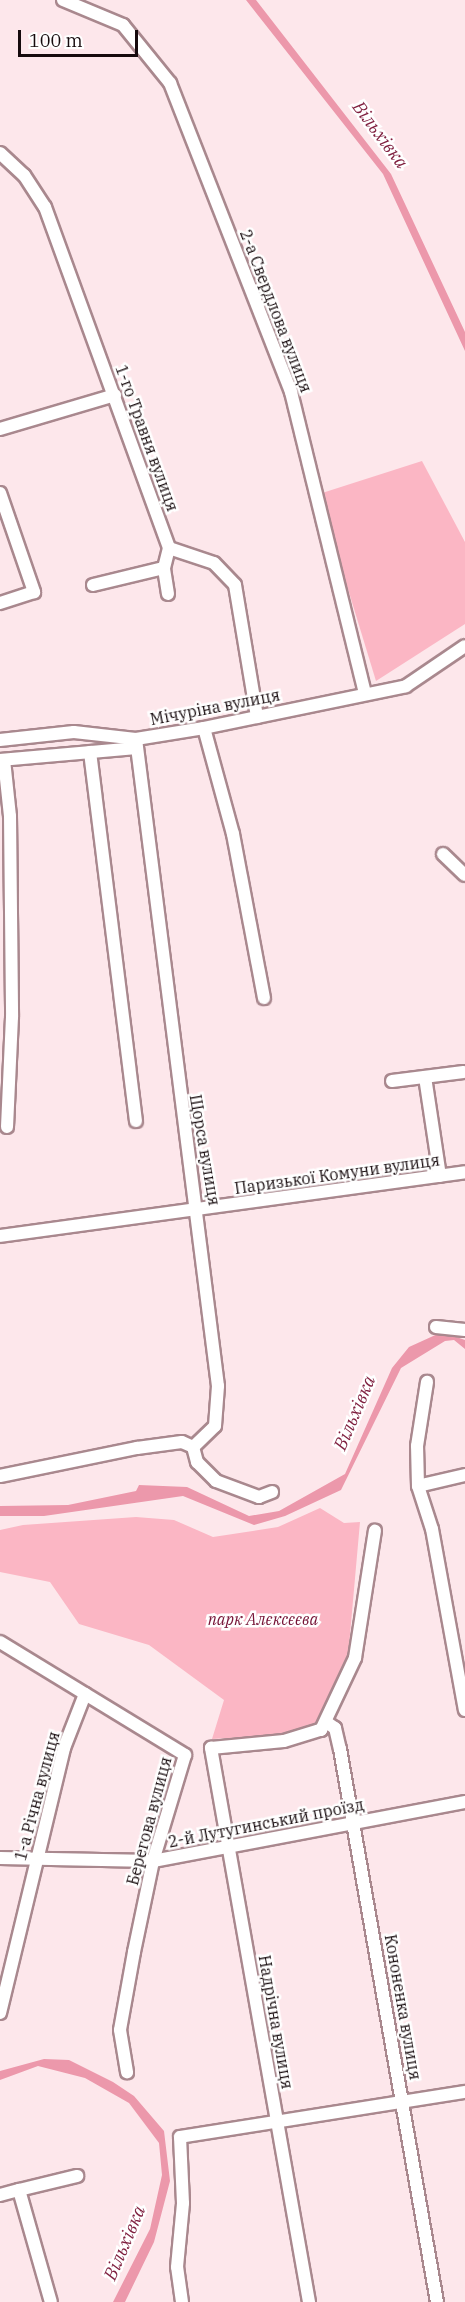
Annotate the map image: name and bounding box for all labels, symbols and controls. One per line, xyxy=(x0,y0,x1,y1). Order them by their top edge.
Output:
scale bar xyxy=(21,18,141,56)
text: 100 m xyxy=(29,29,83,52)
water label: Вільхівка xyxy=(348,97,412,173)
street label: 2-а Свердлова вулиця xyxy=(236,227,316,395)
street label: 1-го Травня вулиця xyxy=(112,362,182,514)
street label: Мічуріна вулиця xyxy=(148,685,282,729)
street label: Щорса вулиця xyxy=(186,1093,224,1207)
street label: Паризької Комуни вулиця xyxy=(233,1150,441,1198)
water label: Вільхівка xyxy=(330,1372,380,1454)
park label: парк Алєксєєва xyxy=(208,1609,318,1629)
street label: 1-а Річна вулиця xyxy=(11,1729,63,1863)
street label: Берегова вулиця xyxy=(123,1755,175,1887)
street label: 2-й Лутугинський проїзд xyxy=(167,1795,365,1851)
street label: Кононенка вулиця xyxy=(381,1933,425,2081)
street label: Надрічна вулиця xyxy=(255,1954,297,2090)
water label: Вільхівка xyxy=(100,2202,150,2284)

